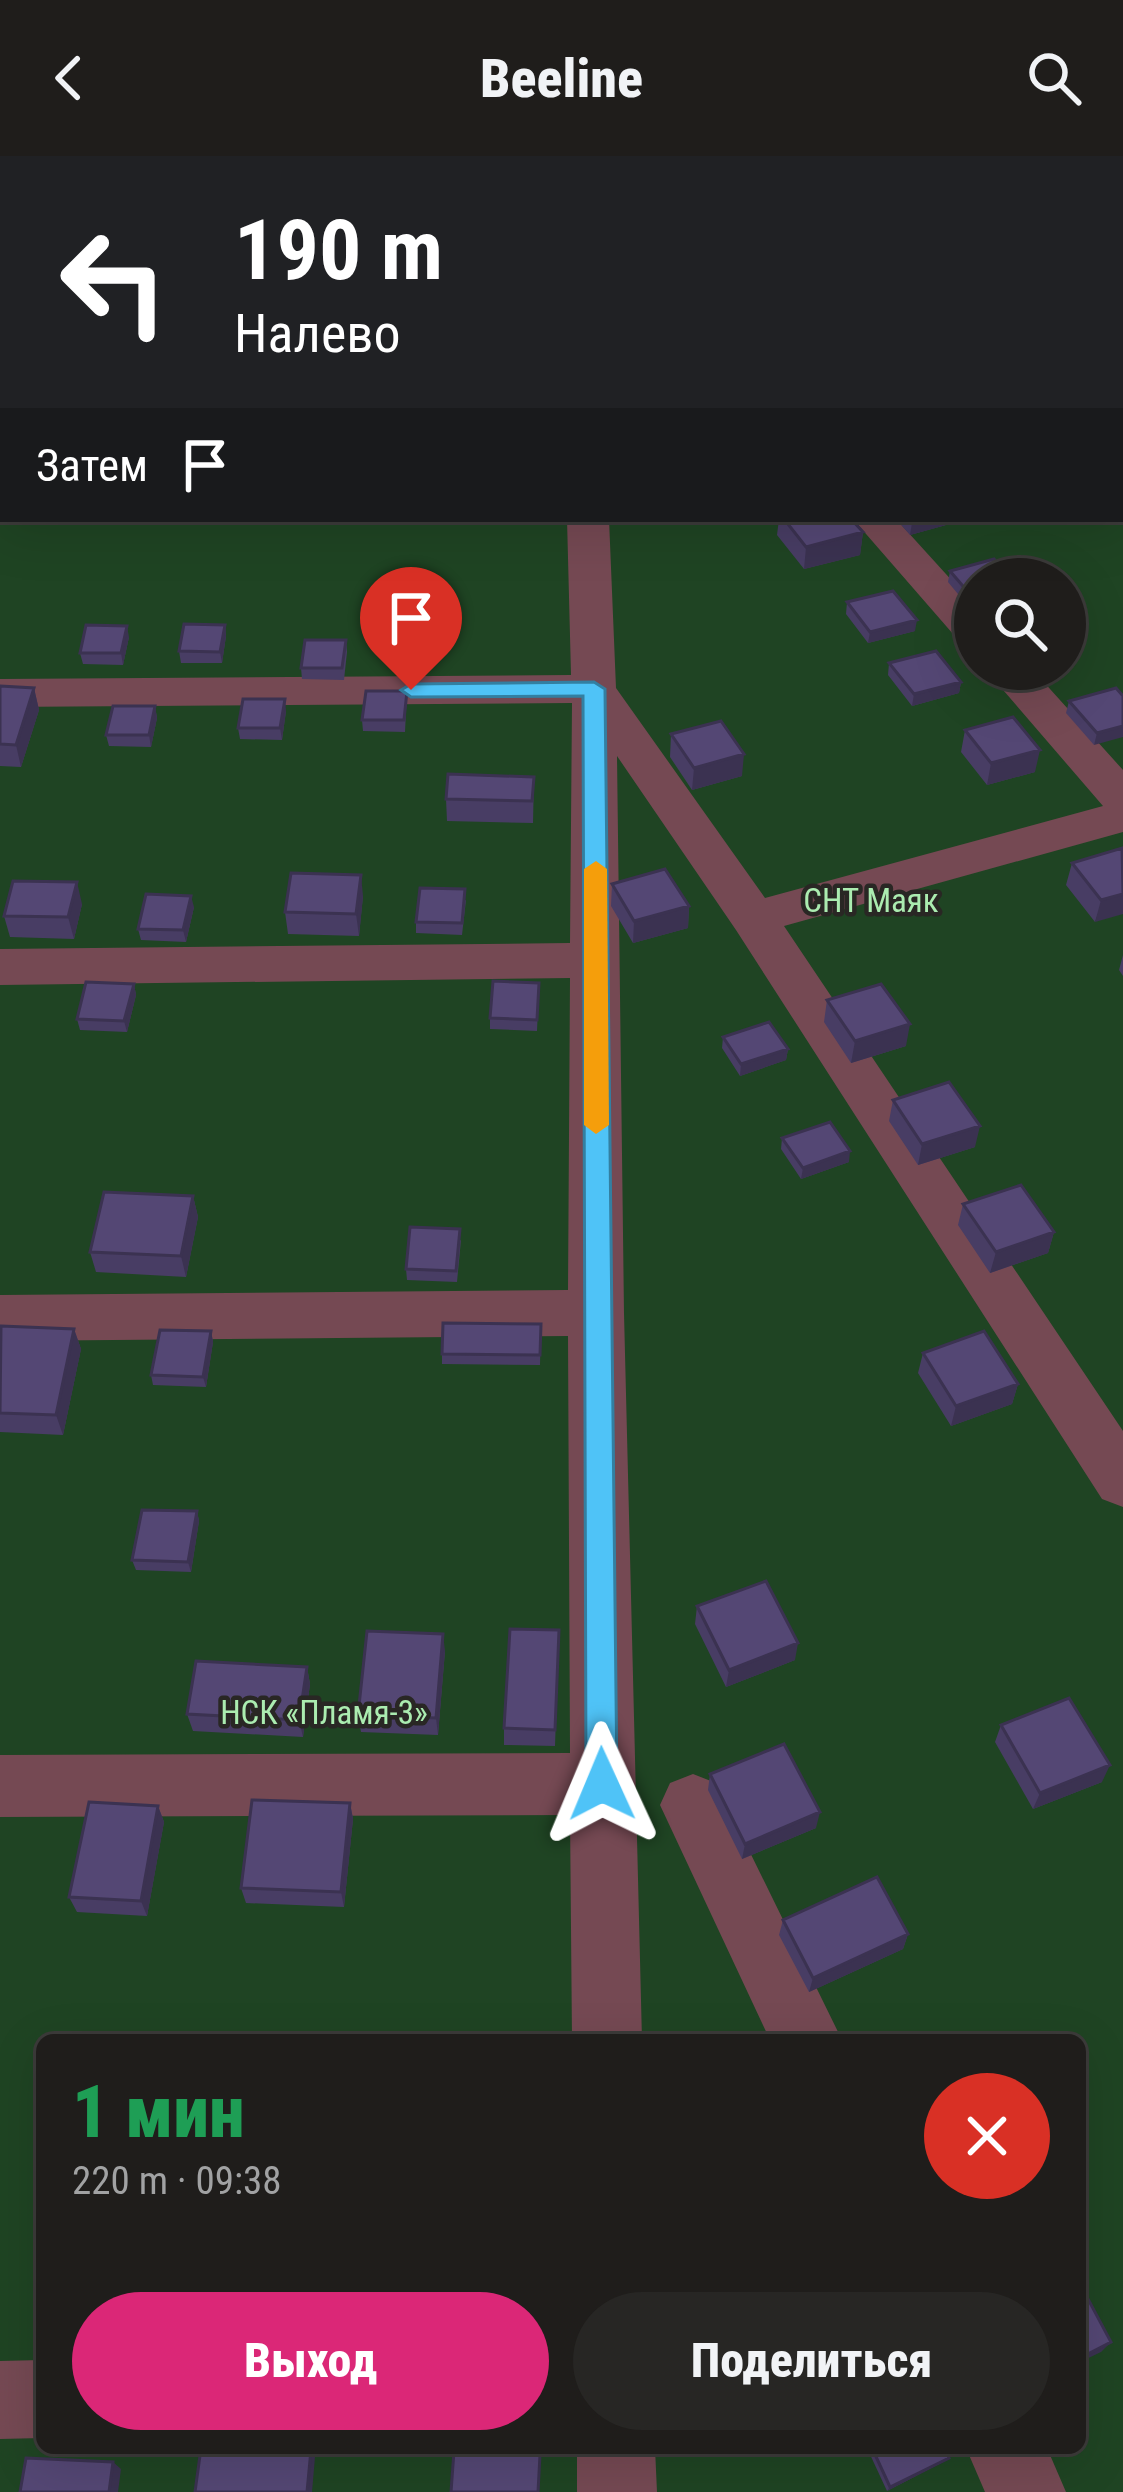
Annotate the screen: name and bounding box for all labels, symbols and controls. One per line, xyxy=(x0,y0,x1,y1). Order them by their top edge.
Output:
icon: back xyxy=(36,45,102,111)
icon: search xyxy=(1021,45,1087,111)
text: Beeline xyxy=(480,47,643,110)
text: 190 m xyxy=(234,201,443,300)
icon: left xyxy=(36,204,192,360)
text: Налево xyxy=(234,302,401,365)
icon: arrive xyxy=(172,432,238,498)
text: Затем xyxy=(36,439,148,492)
map controls xyxy=(954,558,1086,690)
button: search xyxy=(954,558,1086,690)
pin xyxy=(360,567,462,690)
icon: arrive xyxy=(378,585,444,651)
park label: СНТ Маяк xyxy=(803,881,939,920)
park label: НСК «Пламя-3» xyxy=(220,1693,428,1732)
position arrow xyxy=(539,1721,665,1847)
text: 1 мин xyxy=(72,2070,245,2155)
button: close xyxy=(924,2073,1050,2199)
text: 220 m · 09:38 xyxy=(72,2158,282,2204)
button: Выход xyxy=(72,2292,549,2430)
button: Поделиться xyxy=(573,2292,1050,2430)

